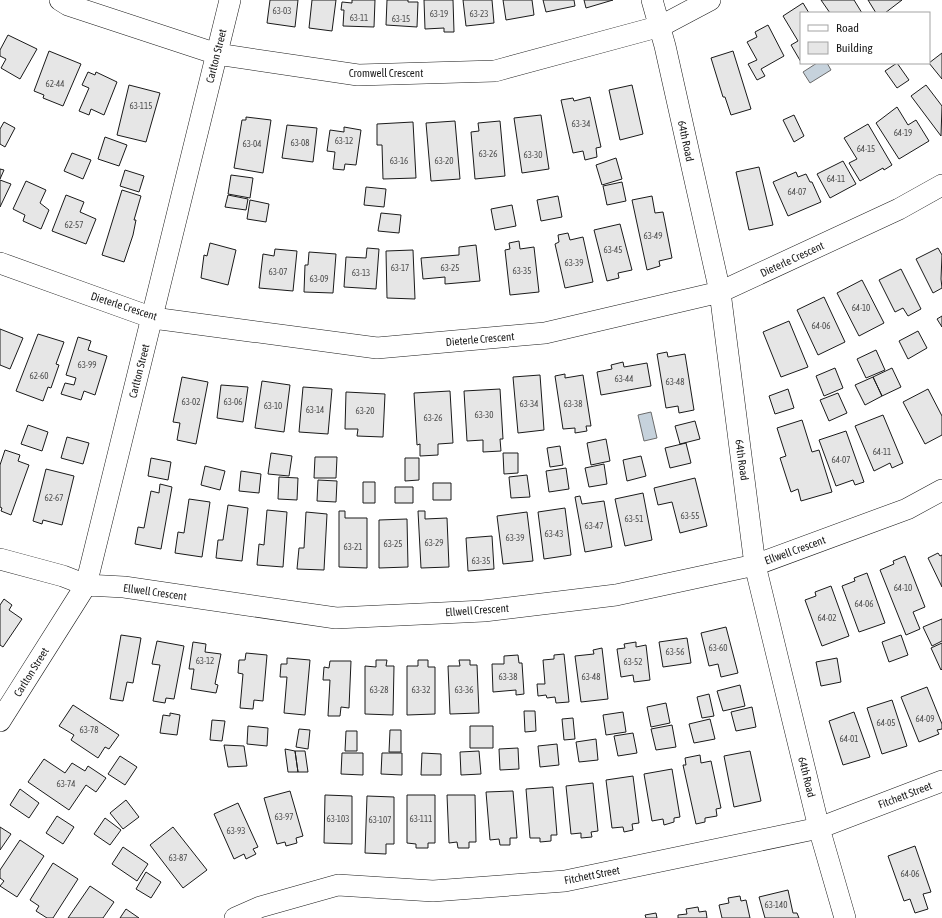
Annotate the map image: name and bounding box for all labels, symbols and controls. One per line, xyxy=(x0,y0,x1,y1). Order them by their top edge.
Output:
house number: 63-03 xyxy=(272,6,292,16)
house number: 63-19 xyxy=(430,9,448,19)
house number: 63-23 xyxy=(469,9,489,19)
legend xyxy=(800,12,930,64)
house number: 63-11 xyxy=(350,13,368,23)
house number: 63-15 xyxy=(392,14,410,24)
text: Road xyxy=(836,21,859,35)
street label: Carlton Street xyxy=(203,28,229,84)
text: Building xyxy=(836,41,874,55)
street label: Cromwell Crescent xyxy=(349,67,423,79)
house number: 62-44 xyxy=(45,79,65,89)
house number: 63-115 xyxy=(130,101,152,111)
house number: 63-34 xyxy=(571,119,591,129)
street label: 64th Road xyxy=(676,120,696,162)
house number: 64-19 xyxy=(894,128,912,138)
house number: 63-12 xyxy=(335,136,353,146)
house number: 63-08 xyxy=(290,138,310,148)
house number: 63-04 xyxy=(242,139,262,149)
house number: 64-15 xyxy=(857,144,875,154)
house number: 63-26 xyxy=(478,149,498,159)
house number: 63-30 xyxy=(523,150,543,160)
house number: 63-16 xyxy=(390,156,408,166)
house number: 63-20 xyxy=(434,156,454,166)
house number: 64-11 xyxy=(827,174,845,184)
house number: 64-07 xyxy=(787,187,807,197)
house number: 62-57 xyxy=(64,220,84,230)
house number: 63-49 xyxy=(643,231,663,241)
street label: Dieterle Crescent xyxy=(758,239,826,279)
house number: 63-45 xyxy=(603,245,623,255)
house number: 63-39 xyxy=(564,258,584,268)
house number: 63-17 xyxy=(391,263,409,273)
house number: 63-25 xyxy=(440,263,460,273)
house number: 63-35 xyxy=(512,266,532,276)
house number: 63-07 xyxy=(268,267,288,277)
house number: 63-13 xyxy=(352,268,370,278)
house number: 63-09 xyxy=(309,274,329,284)
street label: Dieterle Crescent xyxy=(89,290,159,322)
house number: 64-10 xyxy=(852,303,870,313)
house number: 64-06 xyxy=(811,321,831,331)
street label: Dieterle Crescent xyxy=(445,330,515,348)
street label: Carlton Street xyxy=(126,343,152,399)
house number: 63-99 xyxy=(77,360,97,370)
house number: 62-60 xyxy=(29,371,49,381)
house number: 63-44 xyxy=(614,374,634,384)
house number: 63-48 xyxy=(665,377,685,387)
house number: 63-02 xyxy=(181,397,201,407)
house number: 63-06 xyxy=(223,397,243,407)
house number: 63-34 xyxy=(519,399,539,409)
house number: 63-38 xyxy=(563,399,583,409)
house number: 63-10 xyxy=(264,401,282,411)
house number: 63-14 xyxy=(306,405,324,415)
house number: 63-20 xyxy=(355,406,375,416)
house number: 63-30 xyxy=(474,410,494,420)
house number: 63-26 xyxy=(423,413,443,423)
street label: 64th Road xyxy=(733,439,751,481)
house number: 64-11 xyxy=(873,447,891,457)
house number: 64-07 xyxy=(831,455,851,465)
house number: 62-67 xyxy=(44,493,64,503)
house number: 63-55 xyxy=(680,511,700,521)
house number: 63-51 xyxy=(624,514,644,524)
house number: 63-47 xyxy=(584,521,604,531)
house number: 63-43 xyxy=(544,529,564,539)
house number: 63-39 xyxy=(505,533,525,543)
street label: Ellwell Crescent xyxy=(763,533,827,567)
house number: 63-29 xyxy=(424,538,444,548)
house number: 63-25 xyxy=(383,539,403,549)
house number: 63-21 xyxy=(343,542,363,552)
house number: 63-35 xyxy=(471,556,491,566)
street label: Ellwell Crescent xyxy=(123,582,187,602)
house number: 64-10 xyxy=(894,583,912,593)
house number: 64-06 xyxy=(854,599,874,609)
street label: Ellwell Crescent xyxy=(445,602,509,618)
house number: 64-02 xyxy=(817,613,837,623)
house number: 63-60 xyxy=(708,643,728,653)
street label: Carlton Street xyxy=(11,645,51,699)
house number: 63-56 xyxy=(665,647,685,657)
house number: 63-12 xyxy=(196,656,214,666)
house number: 63-52 xyxy=(623,657,643,667)
house number: 63-38 xyxy=(498,672,518,682)
house number: 63-48 xyxy=(581,672,601,682)
house number: 63-28 xyxy=(369,685,389,695)
house number: 63-32 xyxy=(411,685,431,695)
house number: 63-36 xyxy=(454,685,474,695)
house number: 64-09 xyxy=(915,714,935,724)
house number: 64-05 xyxy=(876,718,896,728)
house number: 63-78 xyxy=(79,725,99,735)
house number: 64-01 xyxy=(839,734,859,744)
street label: 64th Road xyxy=(796,755,818,799)
house number: 63-74 xyxy=(56,779,76,789)
street label: Fitchett Street xyxy=(877,779,933,811)
house number: 63-97 xyxy=(274,812,294,822)
house number: 63-103 xyxy=(327,814,349,824)
house number: 63-111 xyxy=(410,814,432,824)
house number: 63-107 xyxy=(369,815,391,825)
house number: 63-93 xyxy=(226,826,246,836)
house number: 63-87 xyxy=(168,853,188,863)
street label: Fitchett Street xyxy=(563,864,621,886)
house number: 64-06 xyxy=(900,869,920,879)
house number: 63-140 xyxy=(765,900,787,910)

